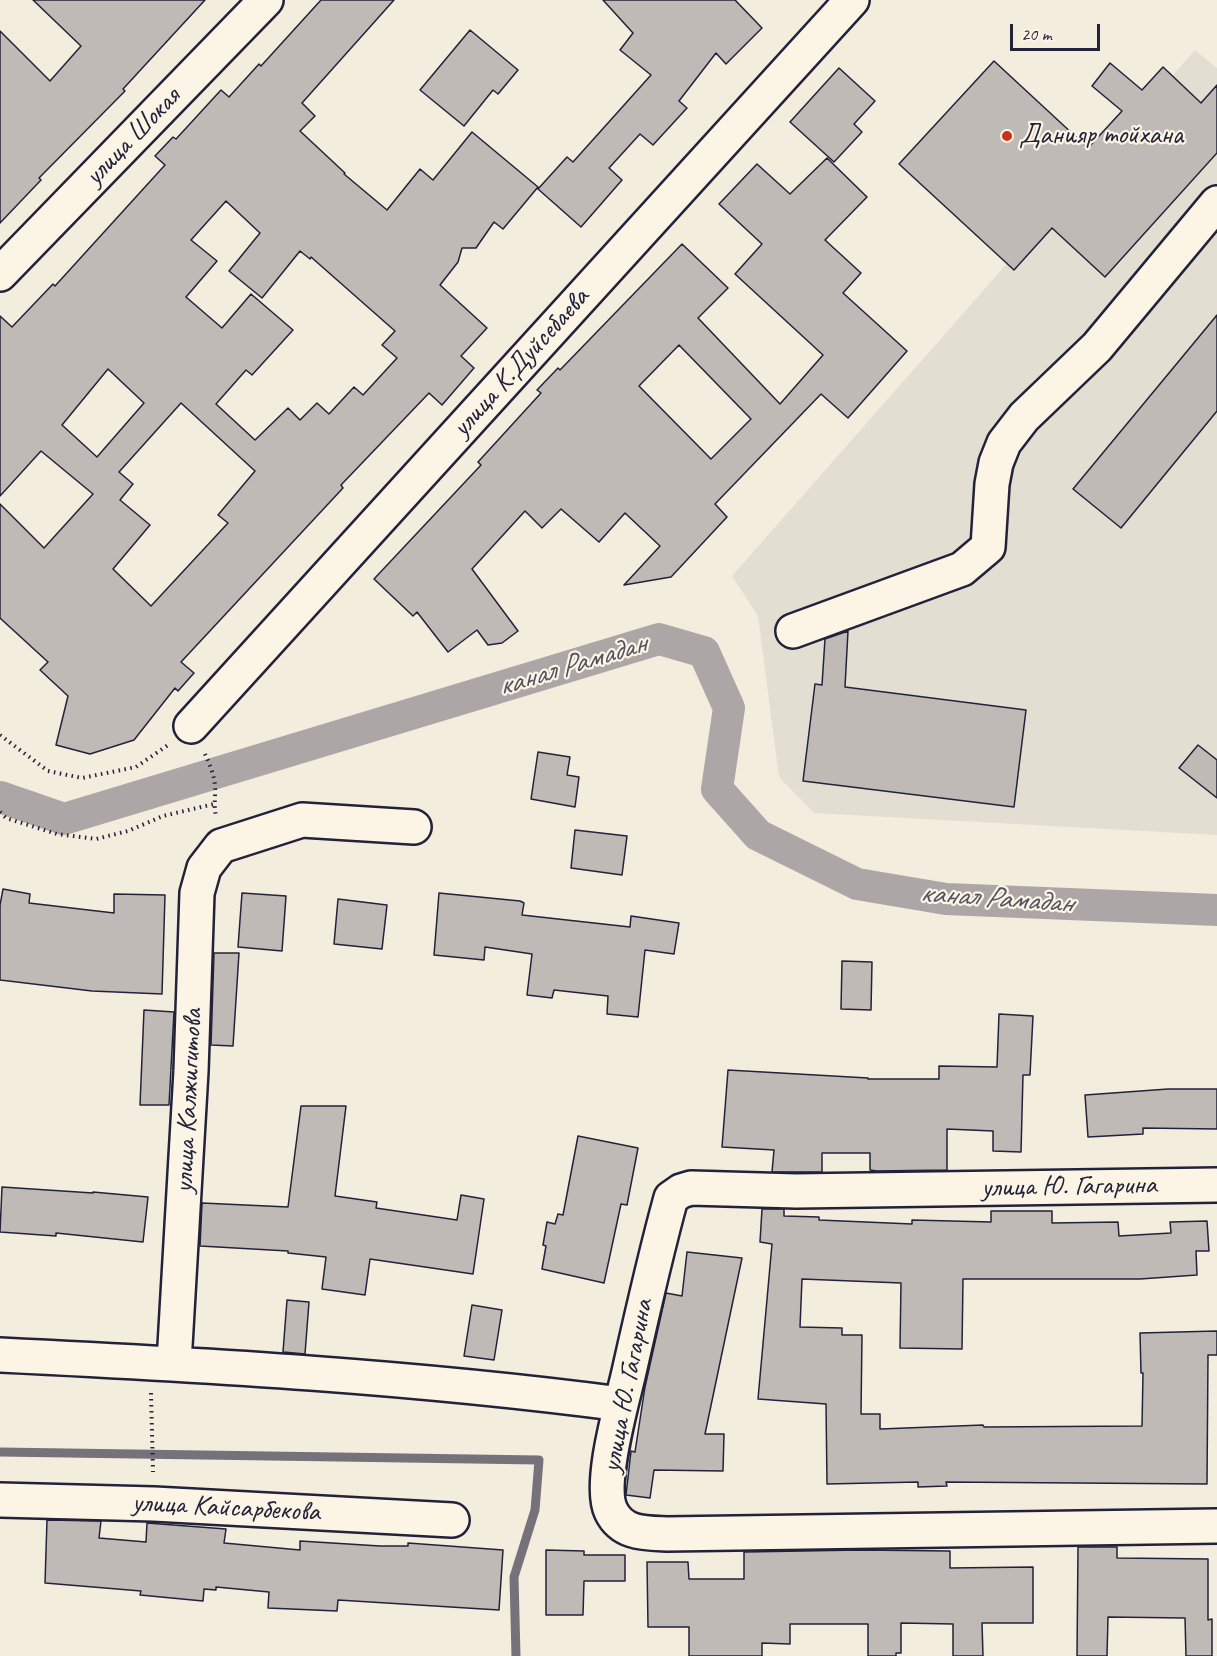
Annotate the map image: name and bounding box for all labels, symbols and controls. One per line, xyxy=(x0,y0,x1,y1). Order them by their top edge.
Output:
scale bar xyxy=(1013,12,1103,50)
text: 20 m xyxy=(1021,23,1052,45)
street label: улица Шокая xyxy=(78,81,188,193)
place label: Данияр тойхана xyxy=(1019,119,1183,153)
marker: Данияр тойхана xyxy=(1000,129,1014,143)
street label: улица К.Дуйсебаева xyxy=(445,282,597,444)
water label: канал Рамадан xyxy=(494,626,650,706)
water label: канал Рамадан xyxy=(918,876,1074,922)
street label: улица Калжигитова xyxy=(167,1008,211,1194)
street label: улица Ю. Гагарина xyxy=(981,1169,1157,1205)
street label: улица Ю. Гагарина xyxy=(595,1297,661,1475)
street label: улица Кайсарбекова xyxy=(131,1486,321,1530)

